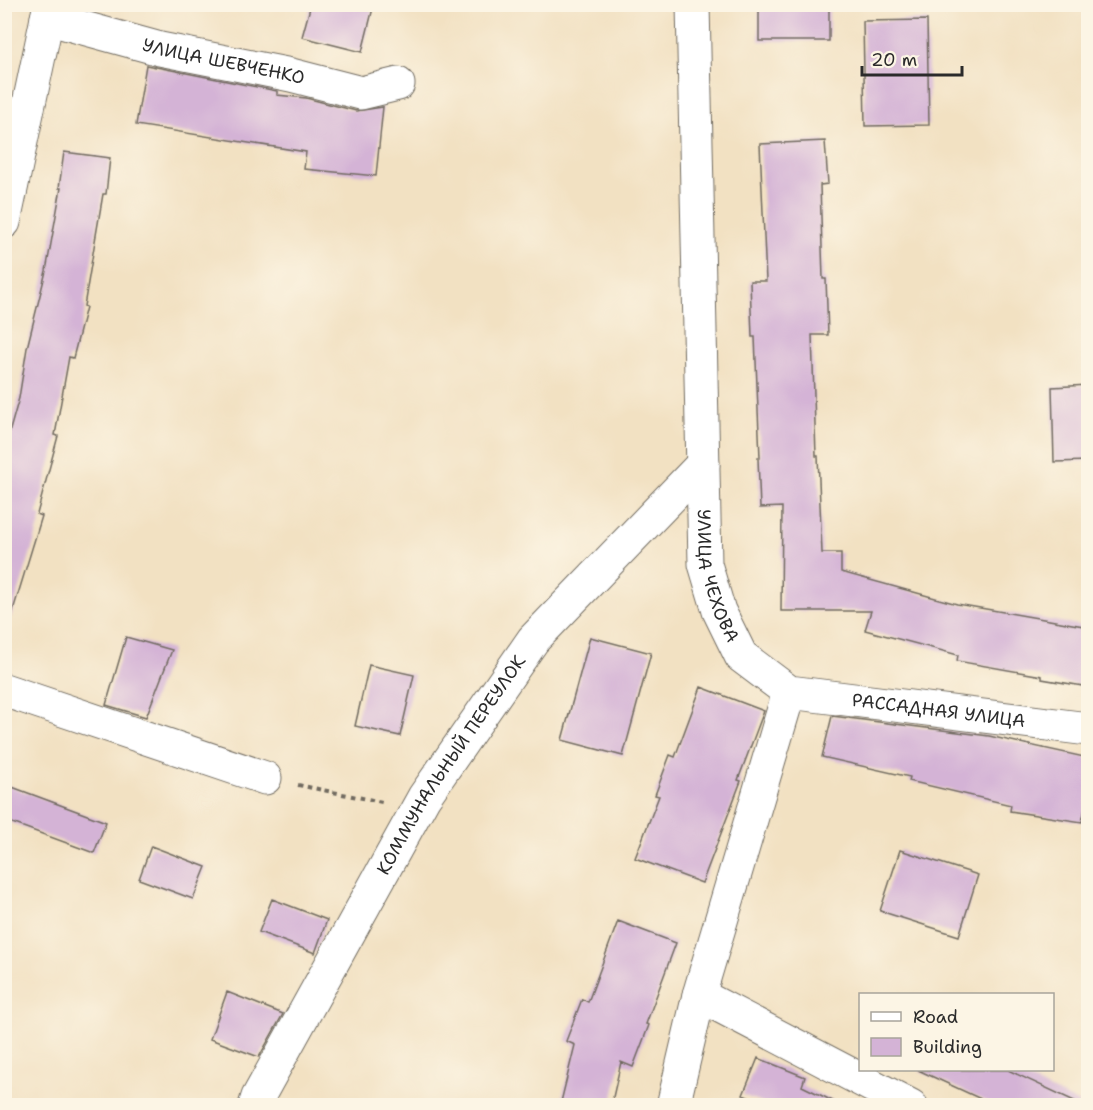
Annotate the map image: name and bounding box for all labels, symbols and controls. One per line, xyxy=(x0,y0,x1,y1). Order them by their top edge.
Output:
street label: УЛИЦА ШЕВЧЕНКО xyxy=(140,33,307,90)
scale bar xyxy=(862,39,962,77)
text: 20 m xyxy=(871,48,917,72)
street label: УЛИЦА ЧЕХОВА xyxy=(692,509,745,646)
street label: КОММУНАЛЬНЫЙ ПЕРЕУЛОК xyxy=(371,650,531,879)
street label: РАССАДНАЯ УЛИЦА xyxy=(851,688,1027,733)
legend xyxy=(859,993,1054,1071)
text: Road xyxy=(913,1005,958,1029)
text: Building xyxy=(913,1035,982,1059)

